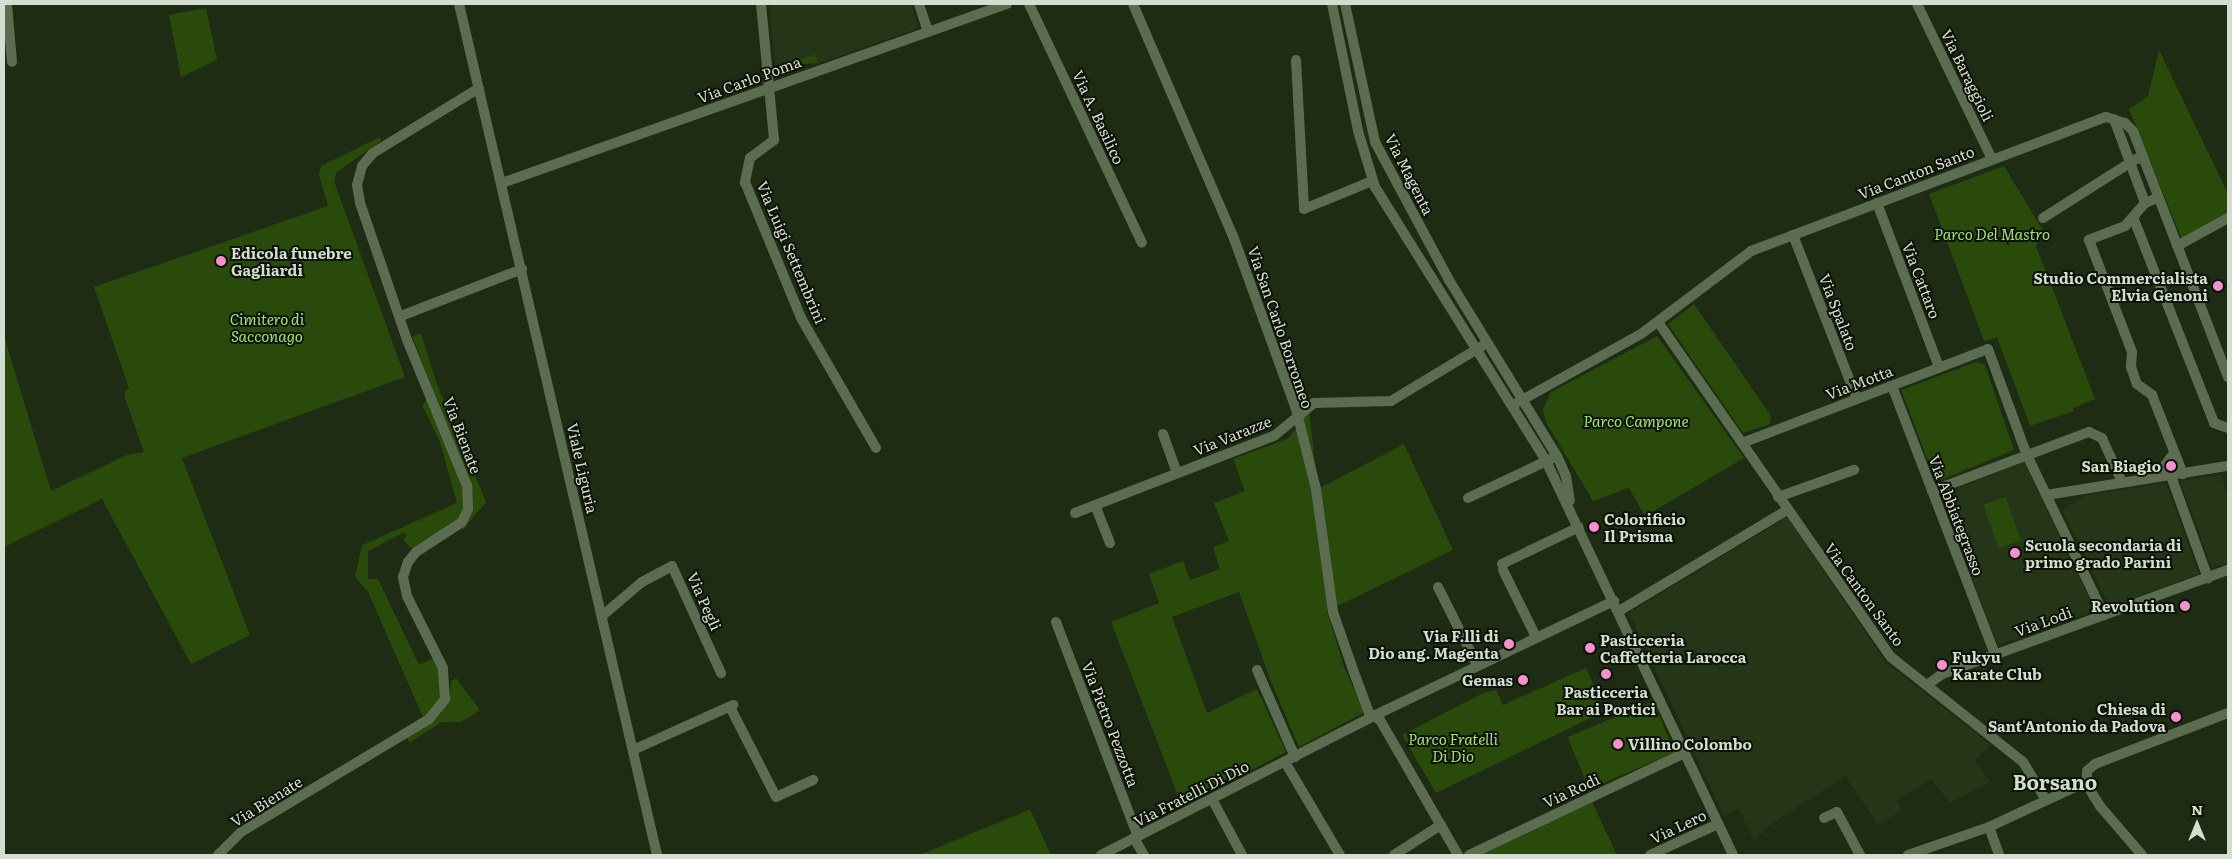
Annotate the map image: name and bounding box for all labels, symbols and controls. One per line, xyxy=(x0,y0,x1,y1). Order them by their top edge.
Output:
street label: Via Baraggioli xyxy=(1938,26,1998,124)
street label: Via Carlo Poma xyxy=(695,52,803,106)
street label: Via A. Basilico xyxy=(1069,67,1129,167)
street label: Via Magenta xyxy=(1382,130,1438,218)
street label: Via Canton Santo xyxy=(1855,142,1977,202)
street label: Via Luigi Settembrini xyxy=(754,178,830,326)
park label: Parco Del Mastro xyxy=(1934,225,2050,243)
street label: Via Cattaro xyxy=(1899,239,1945,321)
place label: Edicola funebre Gagliardi xyxy=(231,243,352,278)
street label: Via San Carlo Borromeo xyxy=(1245,243,1317,411)
marker: Edicola funebre Gagliardi xyxy=(215,255,227,267)
place label: Studio Commercialista Elvia Genoni xyxy=(2033,268,2208,303)
street label: Via Spalato xyxy=(1816,271,1862,353)
marker: Studio Commercialista Elvia Genoni xyxy=(2212,280,2224,292)
park label: Cimitero di Sacconago xyxy=(230,309,304,344)
street label: Via Motta xyxy=(1823,361,1895,403)
street label: Via Bienate xyxy=(440,394,486,476)
street label: Via Varazze xyxy=(1190,411,1274,459)
park label: Parco Campone xyxy=(1583,412,1689,430)
street label: Viale Liguria xyxy=(564,421,602,515)
street label: Via Abbiategrasso xyxy=(1926,452,1988,578)
place label: San Biagio xyxy=(2082,457,2161,475)
marker: San Biagio xyxy=(2165,460,2177,472)
place label: Colorificio Il Prisma xyxy=(1604,509,1686,544)
marker: Colorificio Il Prisma xyxy=(1588,521,1600,533)
place label: Scuola secondaria di primo grado Parini xyxy=(2025,535,2181,570)
street label: Via Canton Santo xyxy=(1821,539,1909,649)
marker: Scuola secondaria di primo grado Parini xyxy=(2009,547,2021,559)
street label: Via Pegli xyxy=(684,569,726,633)
place label: Revolution xyxy=(2091,597,2175,615)
marker: Revolution xyxy=(2179,600,2191,612)
street label: Via Lodi xyxy=(2012,602,2074,640)
place label: Via F.lli di Dio ang. Magenta xyxy=(1368,626,1499,661)
place label: Pasticceria Caffetteria Larocca xyxy=(1600,630,1746,665)
marker: Via F.lli di Dio ang. Magenta xyxy=(1503,638,1515,650)
marker: Pasticceria Caffetteria Larocca xyxy=(1584,642,1596,654)
place label: Fukyu Karate Club xyxy=(1952,647,2042,682)
street label: Via Pietro Pezzotta xyxy=(1079,659,1143,789)
marker: Fukyu Karate Club xyxy=(1936,659,1948,671)
marker: Pasticceria Bar ai Portici xyxy=(1600,668,1612,680)
place label: Gemas xyxy=(1462,671,1513,689)
marker: Gemas xyxy=(1517,674,1529,686)
place label: Pasticceria Bar ai Portici xyxy=(1556,682,1656,717)
place label: Chiesa di Sant'Antonio da Padova xyxy=(1988,699,2166,734)
marker: Chiesa di Sant'Antonio da Padova xyxy=(2170,711,2182,723)
park label: Parco Fratelli Di Dio xyxy=(1408,729,1498,764)
place label: Villino Colombo xyxy=(1628,735,1752,753)
marker: Villino Colombo xyxy=(1612,738,1624,750)
street label: Via Fratelli Di Dio xyxy=(1130,756,1252,830)
street label: Via Rodi xyxy=(1540,769,1602,811)
district label: Borsano xyxy=(2013,769,2097,793)
street label: Via Bienate xyxy=(227,772,305,830)
north arrow xyxy=(2172,799,2222,849)
text: N xyxy=(2191,799,2203,819)
street label: Via Lero xyxy=(1647,805,1709,847)

